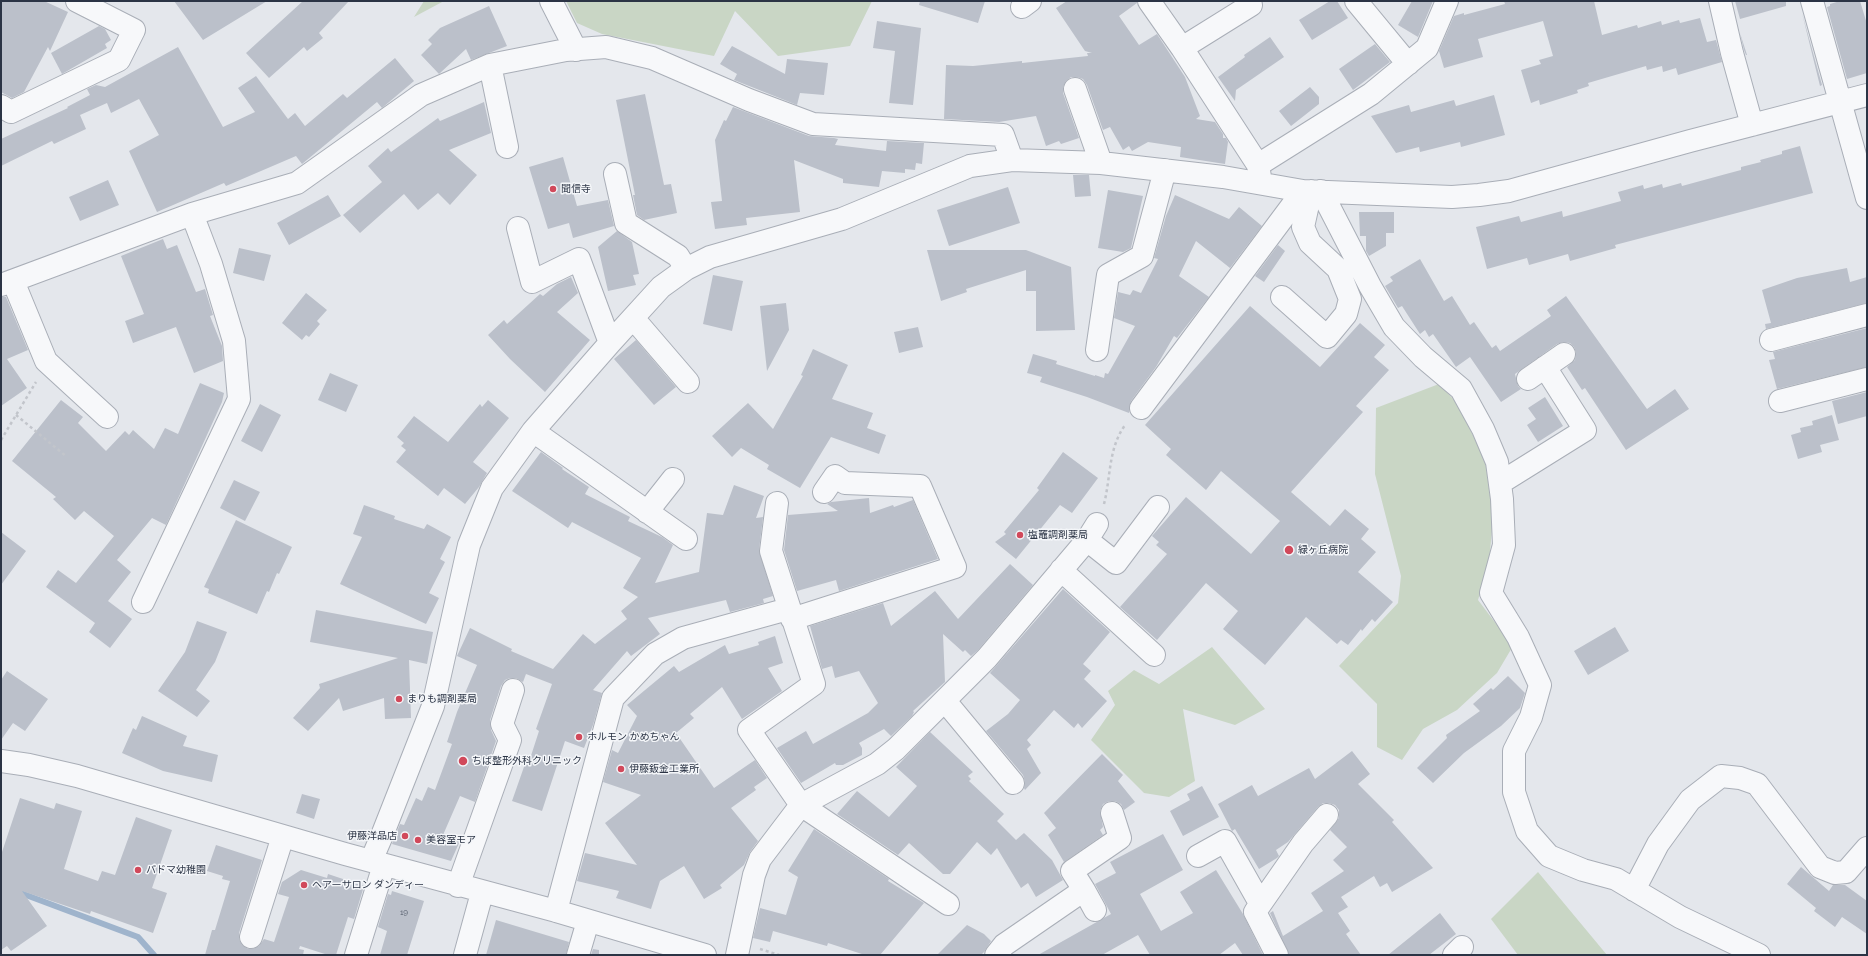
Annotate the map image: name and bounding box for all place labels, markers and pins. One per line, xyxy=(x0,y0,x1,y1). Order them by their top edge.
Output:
place label: 聞信寺 xyxy=(561,183,591,195)
marker: 聞信寺 xyxy=(548,184,558,194)
place label: 塩竈調剤薬局 xyxy=(1028,529,1088,541)
marker: 塩竈調剤薬局 xyxy=(1015,530,1025,540)
marker: 緑ヶ丘病院 xyxy=(1283,544,1295,556)
place label: 緑ヶ丘病院 xyxy=(1298,544,1348,556)
place label: まりも調剤薬局 xyxy=(407,693,477,705)
marker: まりも調剤薬局 xyxy=(394,694,404,704)
place label: ホルモン かめちゃん xyxy=(587,731,680,743)
marker: ホルモン かめちゃん xyxy=(574,732,584,742)
marker: ちば整形外科クリニック xyxy=(457,755,469,767)
place label: ちば整形外科クリニック xyxy=(472,755,582,767)
place label: 伊藤鈑金工業所 xyxy=(629,763,699,775)
marker: 伊藤鈑金工業所 xyxy=(616,764,626,774)
place label: 伊藤洋品店 xyxy=(347,830,397,842)
marker: 伊藤洋品店 xyxy=(400,831,410,841)
place label: 美容室モア xyxy=(426,834,476,846)
marker: 美容室モア xyxy=(413,835,423,845)
place label: パドマ幼稚園 xyxy=(146,864,206,876)
marker: パドマ幼稚園 xyxy=(133,865,143,875)
place label: ヘアーサロン ダンディー xyxy=(312,879,424,891)
marker: ヘアーサロン ダンディー xyxy=(299,880,309,890)

